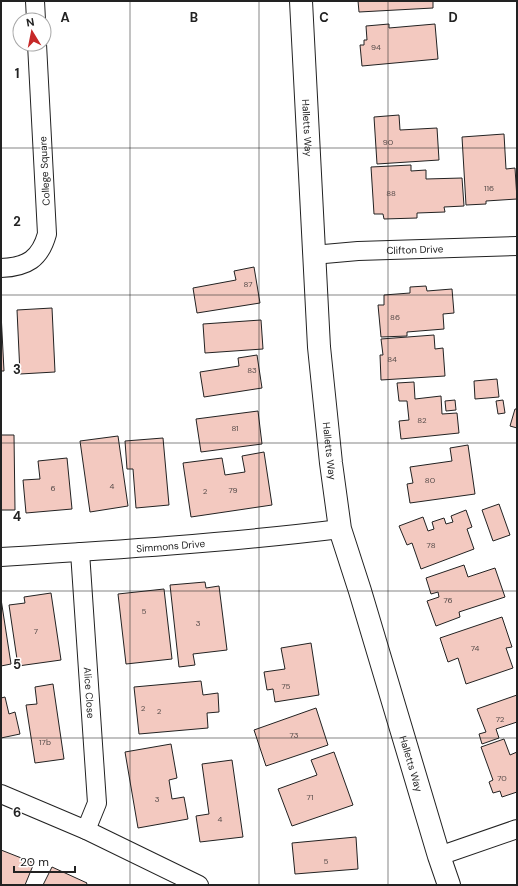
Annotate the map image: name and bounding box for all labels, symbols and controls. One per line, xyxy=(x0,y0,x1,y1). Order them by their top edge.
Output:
text: A xyxy=(60,9,70,26)
text: B xyxy=(190,9,198,26)
text: C xyxy=(319,9,329,26)
text: D xyxy=(448,9,458,26)
north arrow xyxy=(12,12,52,52)
text: N xyxy=(25,15,35,30)
house number: 94 xyxy=(371,42,381,52)
text: 1 xyxy=(15,65,19,82)
street label: Halletts Way xyxy=(299,99,315,158)
street label: College Square xyxy=(36,136,53,206)
house number: 90 xyxy=(383,137,394,147)
house number: 116 xyxy=(484,183,494,193)
house number: 88 xyxy=(386,188,396,198)
text: 2 xyxy=(13,213,21,230)
street label: Clifton Drive xyxy=(386,242,444,257)
house number: 87 xyxy=(244,279,252,289)
house number: 86 xyxy=(390,312,400,322)
house number: 84 xyxy=(387,354,397,364)
text: 3 xyxy=(13,361,21,378)
house number: 83 xyxy=(247,365,257,375)
house number: 82 xyxy=(417,415,427,425)
street label: Halletts Way xyxy=(320,422,339,481)
house number: 81 xyxy=(231,423,239,433)
house number: 80 xyxy=(425,475,436,485)
house number: 4 xyxy=(110,481,115,491)
house number: 6 xyxy=(50,483,56,493)
house number: 79 xyxy=(228,485,238,495)
house number: 2 xyxy=(203,486,208,496)
text: 4 xyxy=(13,508,21,525)
street label: Simmons Drive xyxy=(136,537,206,555)
house number: 78 xyxy=(427,540,436,550)
house number: 76 xyxy=(443,595,453,605)
house number: 5 xyxy=(142,606,147,616)
house number: 3 xyxy=(196,618,201,628)
house number: 7 xyxy=(34,626,38,636)
house number: 74 xyxy=(471,643,479,653)
text: 5 xyxy=(13,656,21,673)
street label: Alice Close xyxy=(81,667,97,719)
house number: 75 xyxy=(282,681,291,691)
house number: 2 xyxy=(141,703,146,713)
house number: 2 xyxy=(157,706,162,716)
house number: 72 xyxy=(496,714,505,724)
house number: 73 xyxy=(290,730,299,740)
street label: Halletts Way xyxy=(396,734,426,794)
house number: 17b xyxy=(39,737,51,747)
house number: 70 xyxy=(497,773,507,783)
house number: 71 xyxy=(307,792,313,802)
house number: 3 xyxy=(155,794,160,804)
text: 6 xyxy=(13,804,21,821)
house number: 4 xyxy=(218,814,223,824)
scale bar xyxy=(14,848,75,874)
text: 20 m xyxy=(20,854,49,870)
house number: 5 xyxy=(324,856,329,866)

